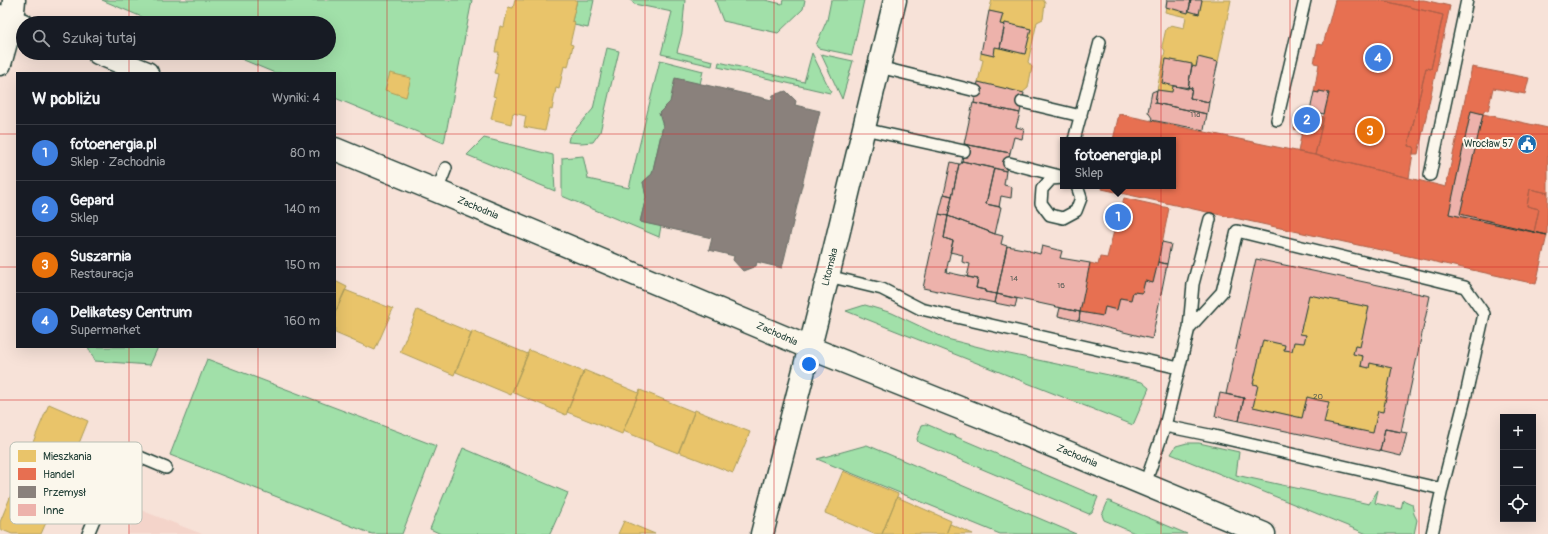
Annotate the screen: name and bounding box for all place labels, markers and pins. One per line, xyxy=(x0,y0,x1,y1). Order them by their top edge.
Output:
pin: 4 xyxy=(1365,43,1391,73)
pin: 2 xyxy=(1294,105,1320,135)
pin: 3 xyxy=(1357,116,1383,146)
public building icon: Wrocław 57 xyxy=(1516,133,1538,155)
place label: Wrocław 57 xyxy=(1464,138,1514,150)
pin: 1 xyxy=(1105,202,1131,232)

